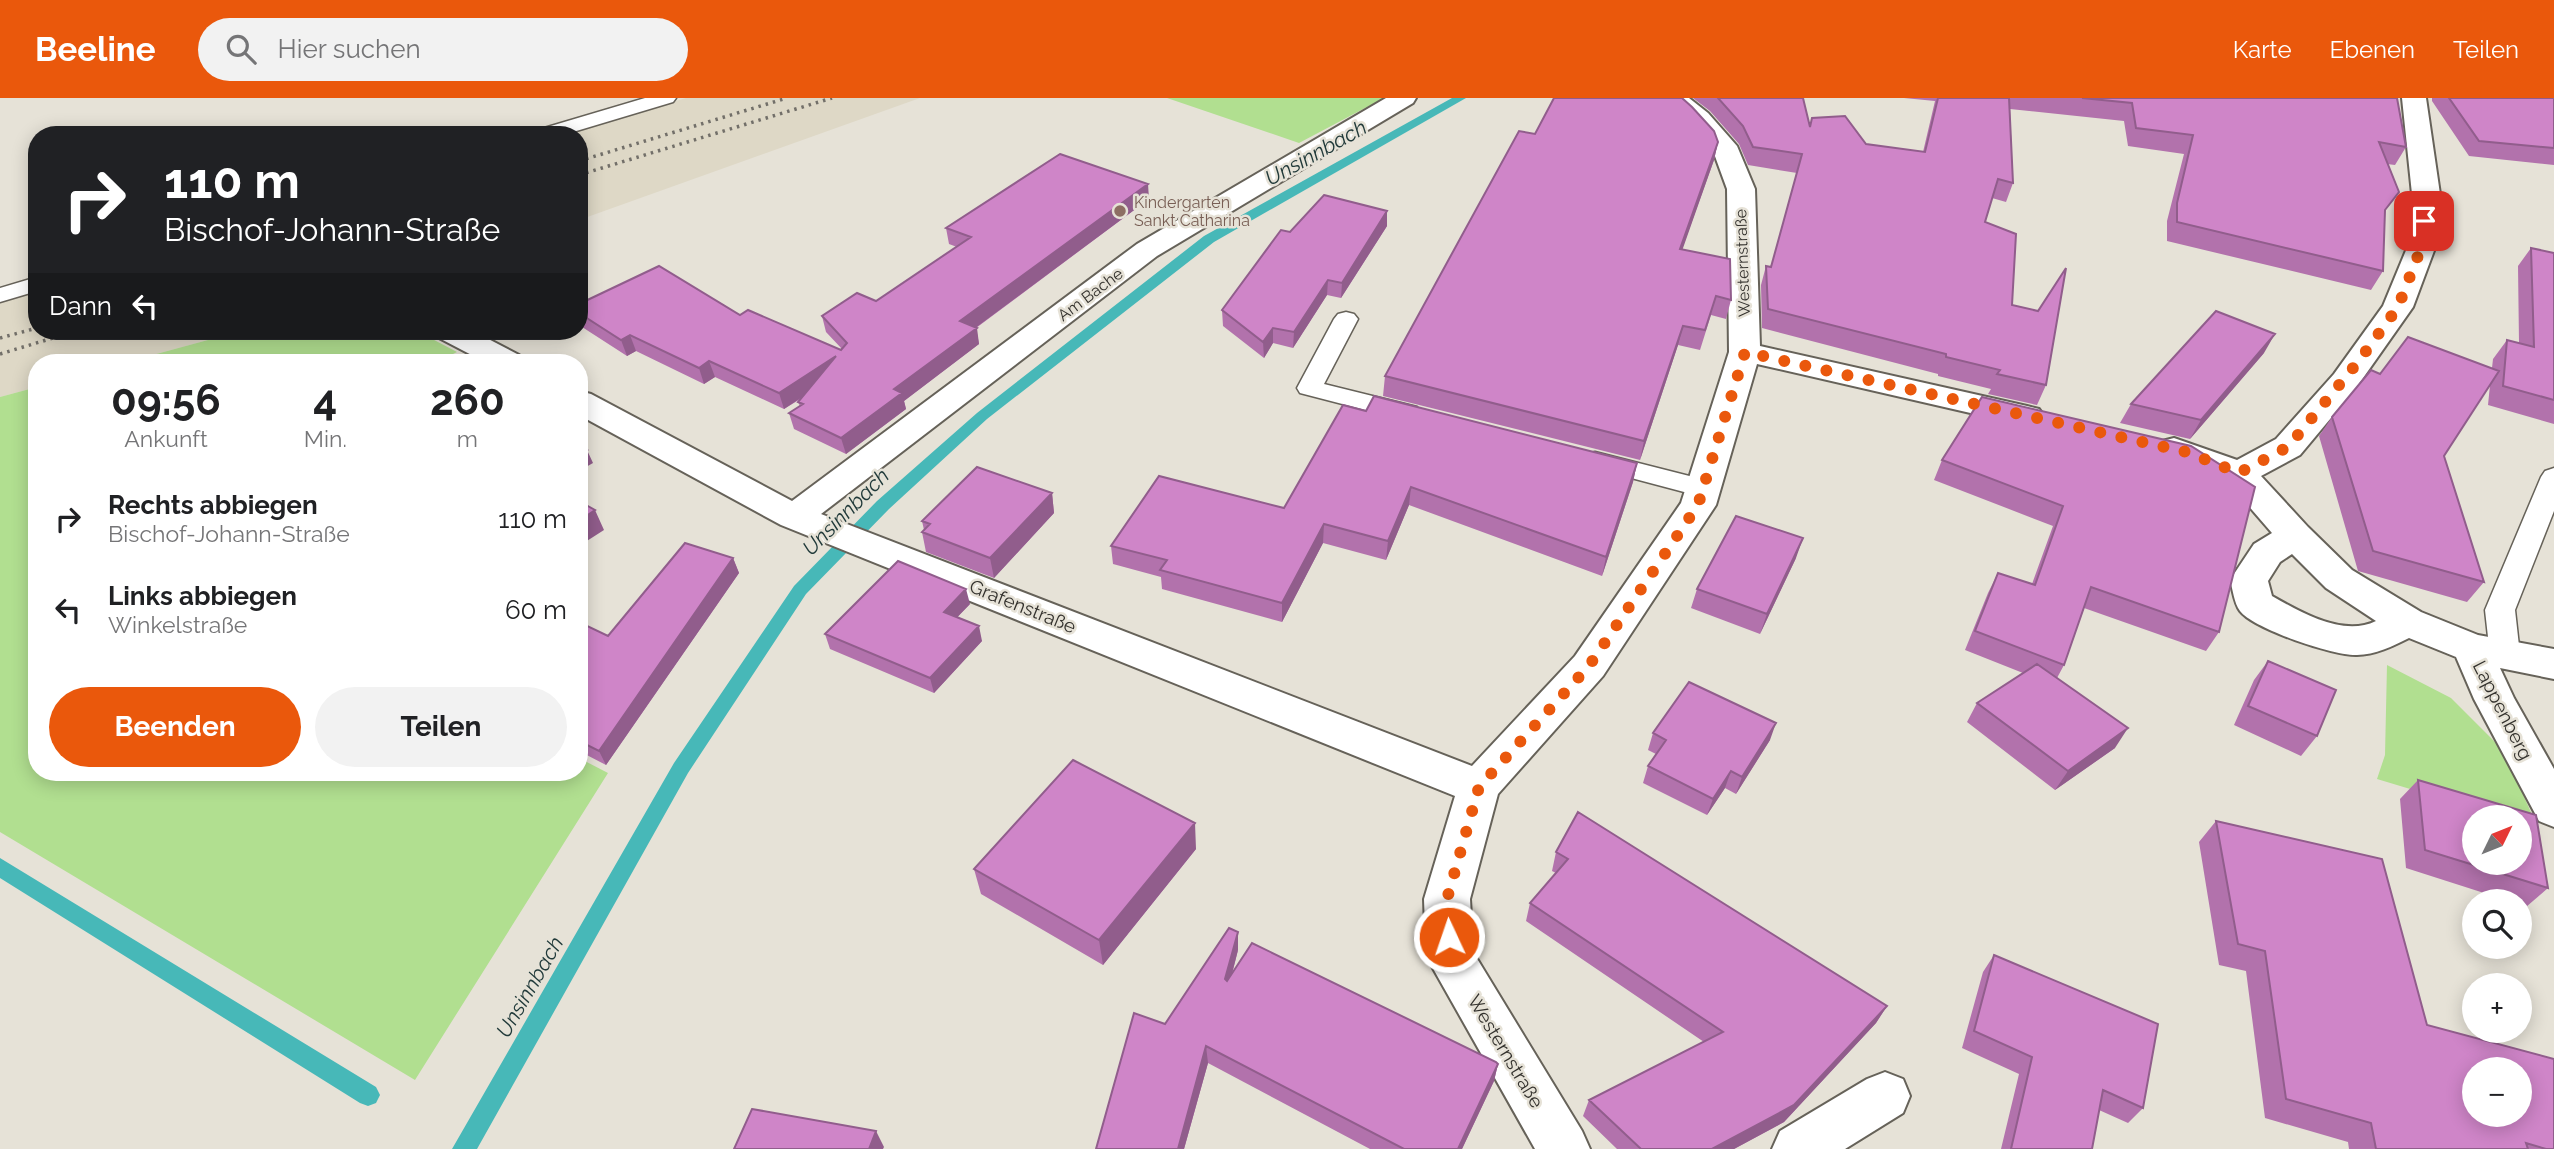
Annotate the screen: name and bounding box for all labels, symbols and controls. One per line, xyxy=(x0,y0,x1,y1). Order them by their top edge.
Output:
search box xyxy=(198,18,688,81)
text: Beeline xyxy=(35,30,156,69)
icon: search xyxy=(222,30,260,68)
text: Hier suchen xyxy=(278,34,421,64)
text: Karte xyxy=(2233,35,2292,64)
text: Ebenen xyxy=(2330,35,2415,64)
text: Teilen xyxy=(2453,35,2519,64)
water label: Unsinnbach xyxy=(1261,114,1371,191)
text: 110 m xyxy=(164,152,300,209)
icon: right xyxy=(49,154,140,245)
pin xyxy=(2394,191,2454,251)
place label: Kindergarten Sankt Catharina xyxy=(1134,193,1250,230)
icon: arrive xyxy=(2405,202,2443,240)
marker: Kindergarten Sankt Catharina xyxy=(1112,203,1128,219)
street label: Westernstraße xyxy=(1731,209,1754,317)
text: Bischof-Johann-Straße xyxy=(164,211,500,248)
street label: Am Bache xyxy=(1054,264,1127,325)
icon: left xyxy=(126,287,164,325)
text: Dann xyxy=(49,291,112,321)
text: 09:56 xyxy=(111,376,221,425)
text: 4 xyxy=(313,376,337,425)
text: 260 xyxy=(430,376,505,425)
text: Ankunft xyxy=(124,425,208,452)
text: Min. xyxy=(304,425,347,452)
text: m xyxy=(457,425,478,452)
water label: Unsinnbach xyxy=(797,463,894,560)
text: Rechts abbiegen xyxy=(108,490,318,520)
icon: right xyxy=(49,500,87,538)
text: 110 m xyxy=(498,504,567,534)
text: Bischof-Johann-Straße xyxy=(108,520,350,547)
street label: Grafenstraße xyxy=(967,575,1079,637)
text: Links abbiegen xyxy=(108,581,297,611)
icon: left xyxy=(49,591,87,629)
text: 60 m xyxy=(505,595,567,625)
text: Winkelstraße xyxy=(108,611,247,638)
street label: Lappenberg xyxy=(2469,657,2537,763)
button: Beenden xyxy=(49,687,301,767)
button: Teilen xyxy=(315,687,567,767)
north arrow xyxy=(2462,805,2532,875)
map controls xyxy=(2462,805,2532,1127)
button: search xyxy=(2462,889,2532,959)
position arrow xyxy=(1412,900,1486,974)
water label: Unsinnbach xyxy=(491,932,568,1042)
button: + xyxy=(2462,973,2532,1043)
street label: Westernstraße xyxy=(1464,990,1548,1112)
button: − xyxy=(2462,1057,2532,1127)

